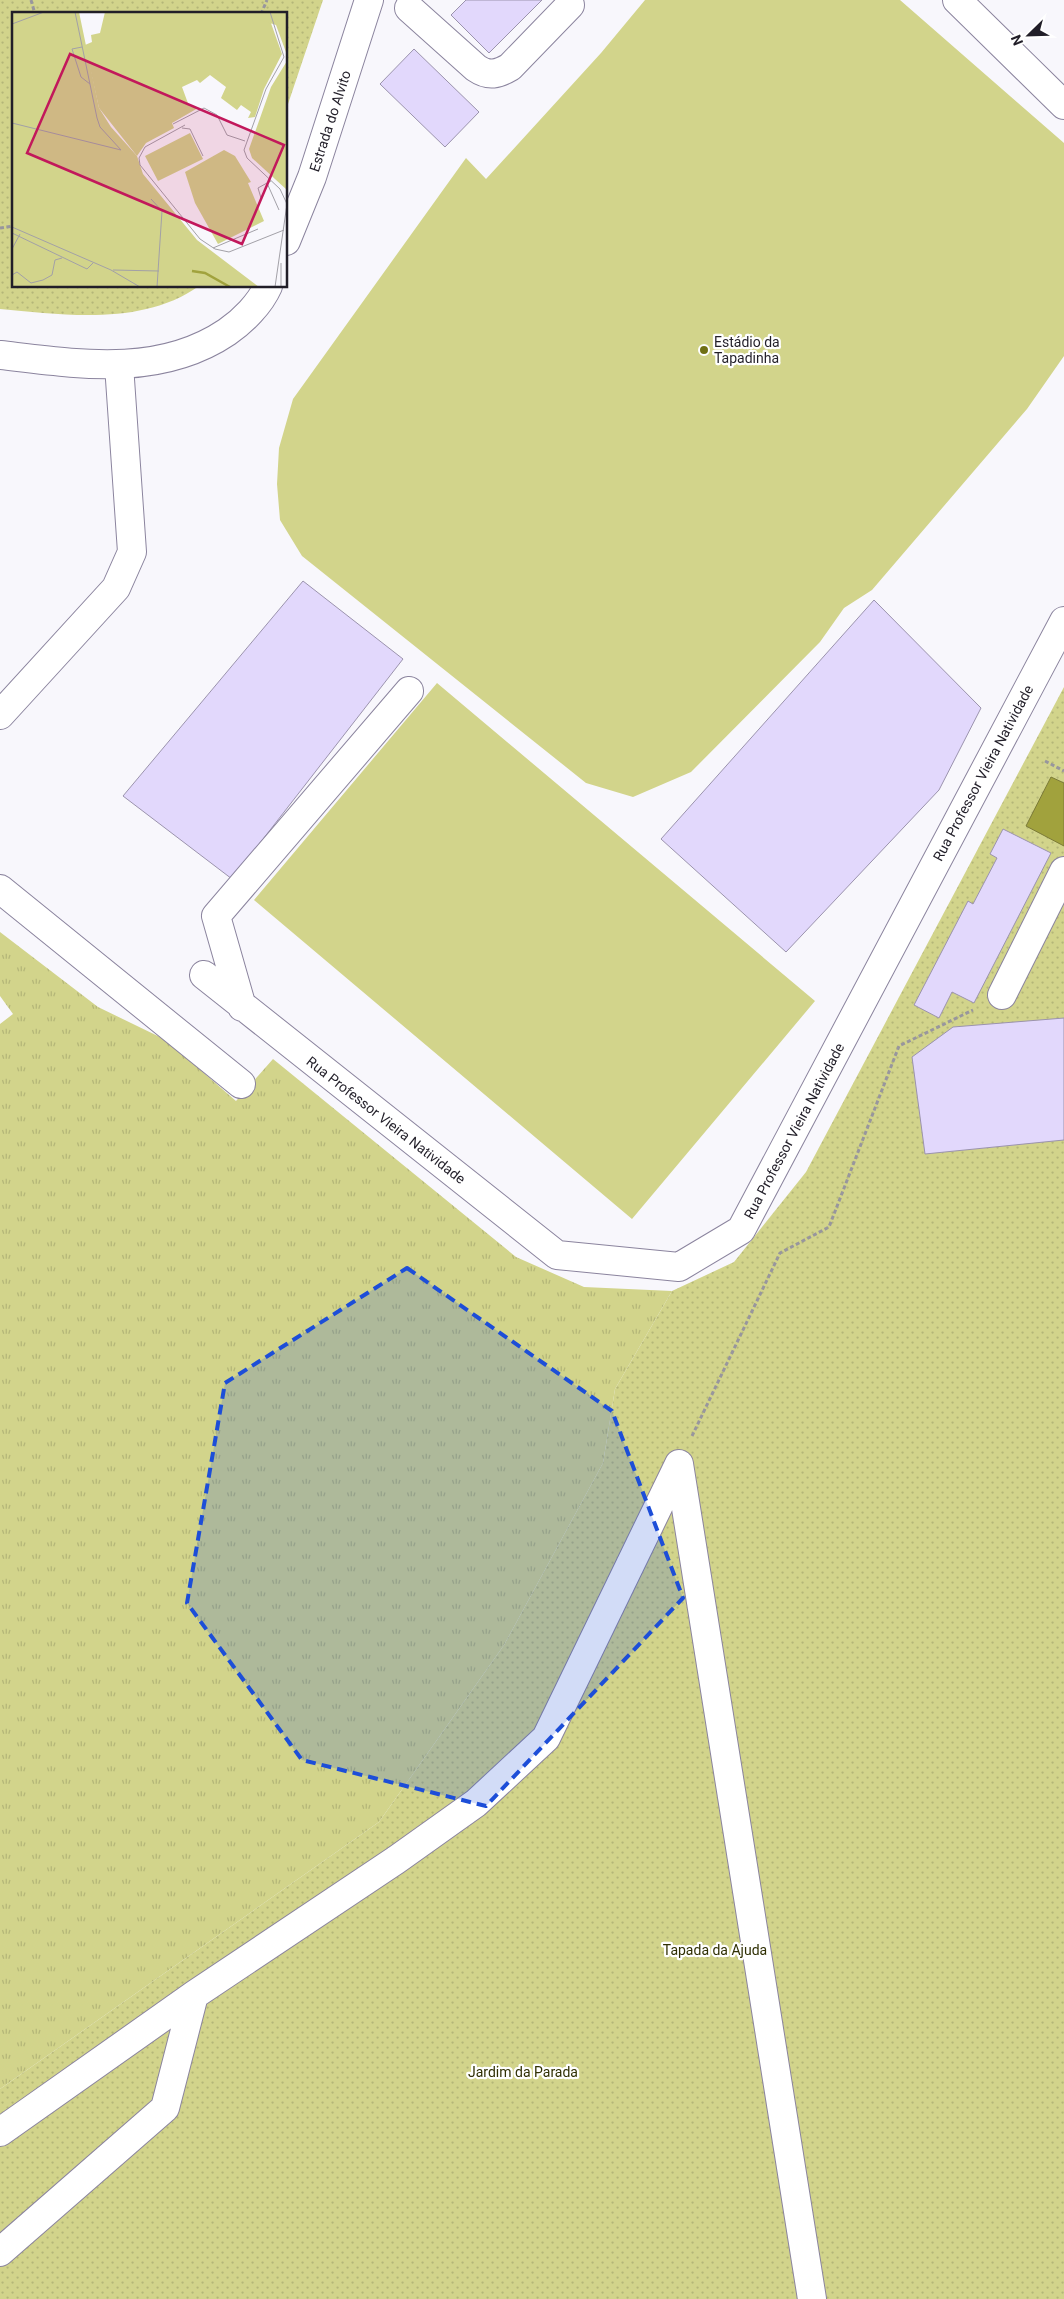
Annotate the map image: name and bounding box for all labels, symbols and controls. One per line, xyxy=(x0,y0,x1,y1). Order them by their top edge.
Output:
north arrow xyxy=(1004,10,1054,60)
inset map xyxy=(12,12,288,288)
text: N xyxy=(1008,32,1026,48)
street label: Estrada do Alvito xyxy=(306,68,354,174)
place label: Estádio da Tapadinha xyxy=(714,334,780,366)
marker: Estádio da Tapadinha xyxy=(698,344,710,356)
street label: Rua Professor Vieira Natividade xyxy=(930,682,1036,864)
street label: Rua Professor Vieira Natividade xyxy=(741,1040,847,1222)
street label: Rua Professor Vieira Natividade xyxy=(303,1053,469,1187)
park label: Tapada da Ajuda xyxy=(663,1942,767,1958)
park label: Jardim da Parada xyxy=(468,2064,578,2080)

